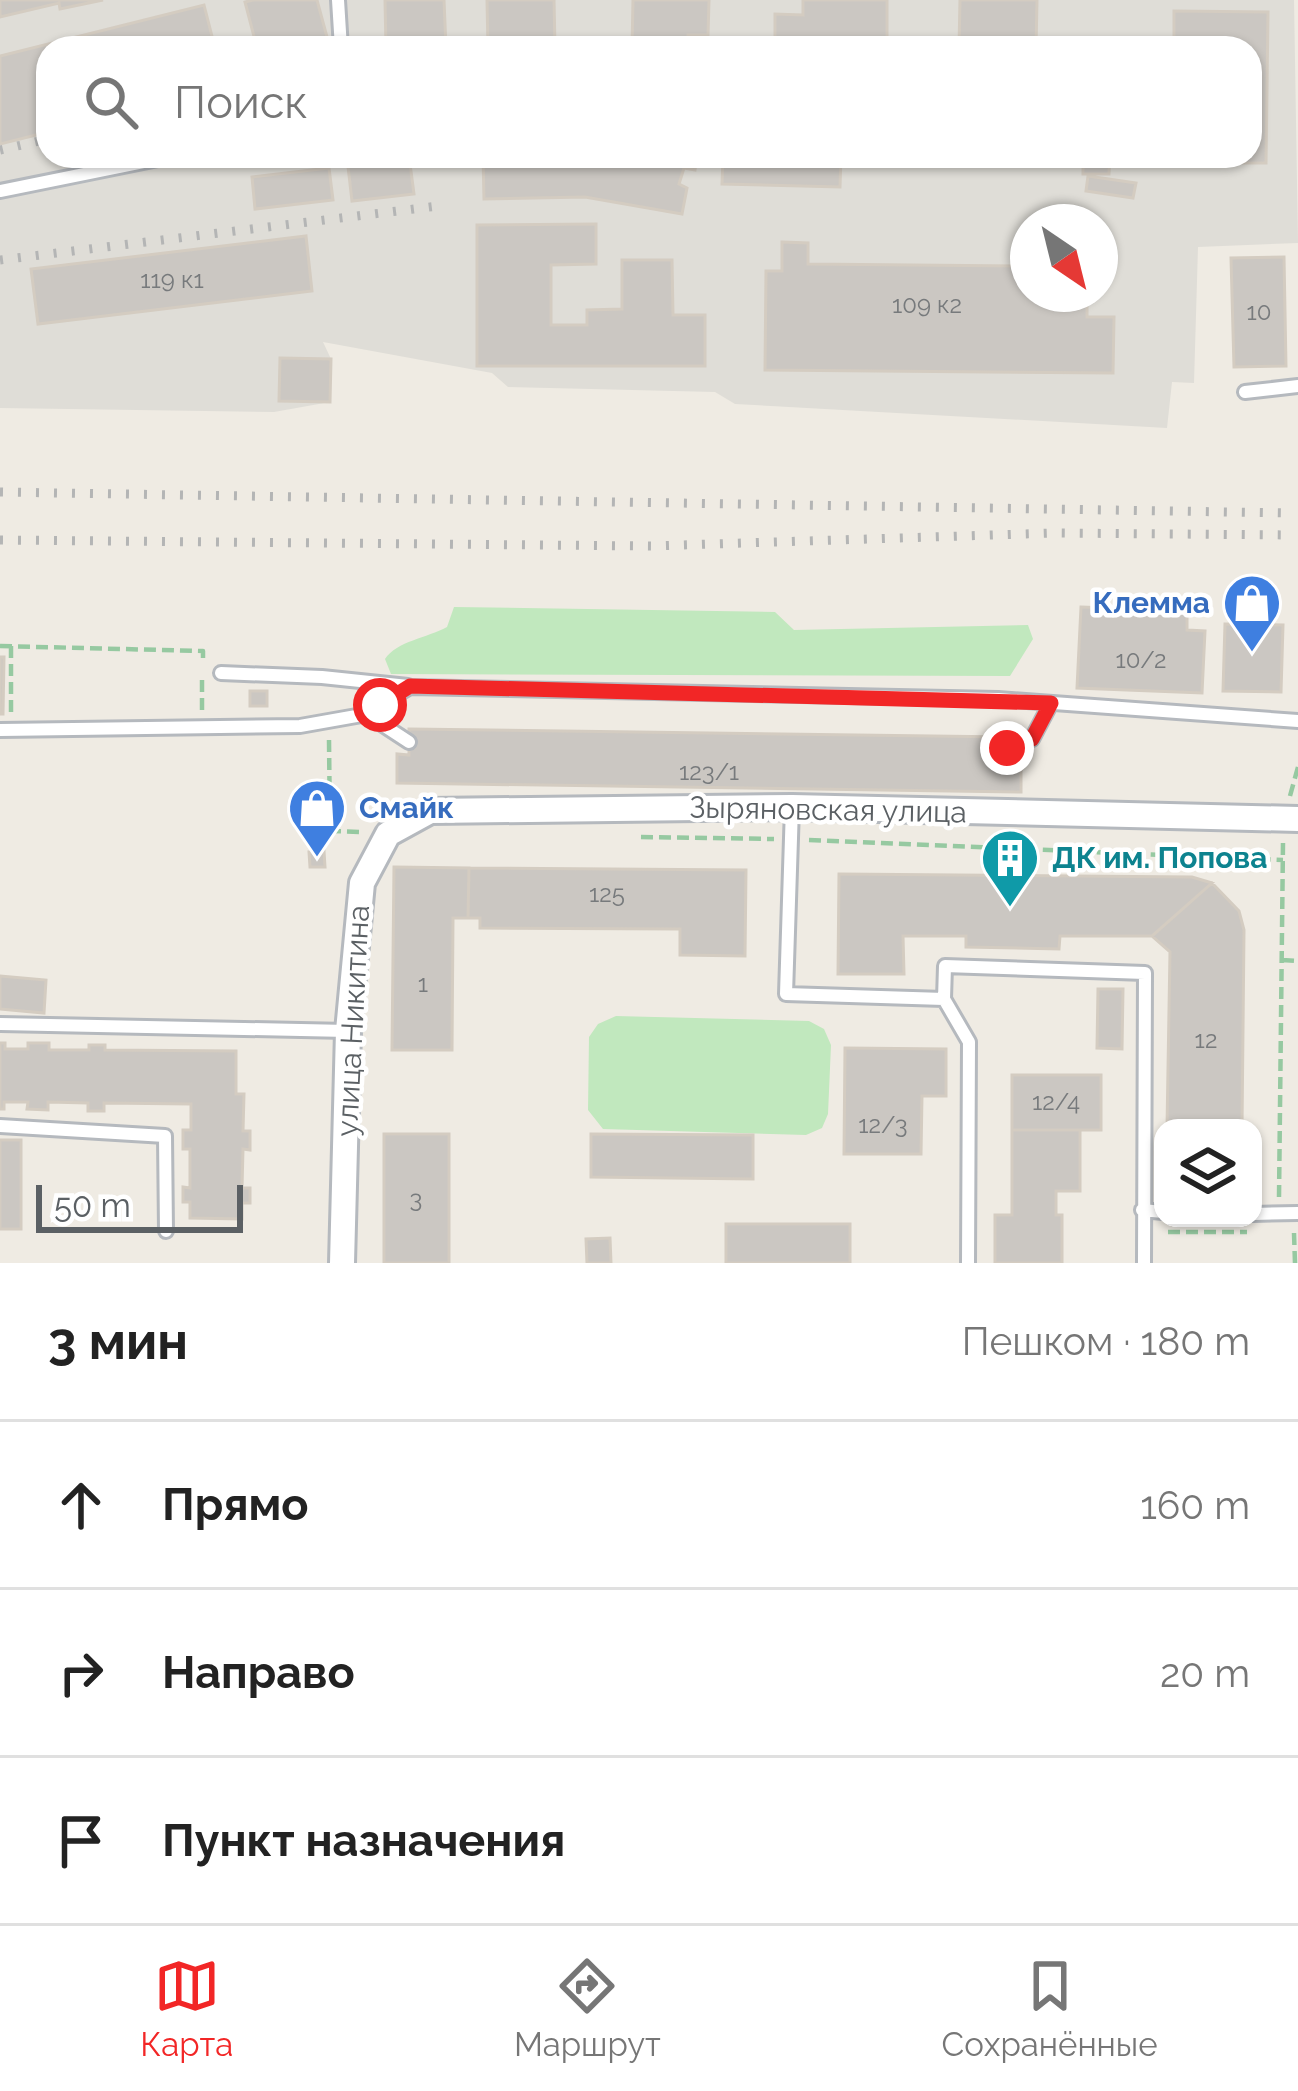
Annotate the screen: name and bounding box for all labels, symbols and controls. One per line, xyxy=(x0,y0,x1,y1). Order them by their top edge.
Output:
search box xyxy=(36,36,1262,168)
icon: search xyxy=(78,69,144,135)
text: Поиск xyxy=(174,76,308,129)
north arrow xyxy=(1010,204,1118,312)
house number: 119 к1 xyxy=(140,265,204,294)
house number: 109 к2 xyxy=(892,290,962,319)
house number: 10 xyxy=(1247,297,1271,326)
shop icon: Клемма xyxy=(1221,572,1283,654)
place label: Клемма xyxy=(1093,585,1210,620)
house number: 10/2 xyxy=(1115,645,1167,674)
route start xyxy=(353,678,407,732)
route end xyxy=(980,721,1034,775)
house number: 123/1 xyxy=(679,757,739,786)
shop icon: Смайк xyxy=(286,777,348,859)
place label: Смайк xyxy=(359,790,454,825)
street label: Зыряновская улица xyxy=(689,790,967,829)
building icon: ДК им. Попова xyxy=(979,827,1041,909)
place label: ДК им. Попова xyxy=(1052,840,1268,875)
house number: 125 xyxy=(589,879,625,908)
street label: улица Никитина xyxy=(329,904,376,1138)
house number: 1 xyxy=(418,969,428,998)
house number: 12 xyxy=(1195,1025,1217,1054)
house number: 12/4 xyxy=(1032,1087,1080,1116)
house number: 12/3 xyxy=(858,1110,908,1139)
map controls xyxy=(1154,1119,1262,1227)
button: layers xyxy=(1154,1119,1262,1227)
scale bar xyxy=(36,1179,243,1232)
house number: 3 xyxy=(410,1184,422,1213)
text: 50 m xyxy=(54,1186,131,1225)
text: 3 мин xyxy=(48,1311,188,1371)
text: Пешком · 180 m xyxy=(962,1318,1250,1364)
icon: ahead xyxy=(48,1472,114,1538)
text: Прямо xyxy=(162,1478,309,1531)
text: 160 m xyxy=(1140,1482,1250,1528)
icon: right xyxy=(48,1640,114,1706)
text: Направо xyxy=(162,1646,355,1699)
text: 20 m xyxy=(1160,1650,1250,1696)
icon: arrive xyxy=(48,1808,114,1874)
text: Пункт назначения xyxy=(162,1814,565,1867)
tab: Карта xyxy=(140,1953,233,2064)
tab: Маршрут xyxy=(514,1953,661,2064)
tab: Сохранённые xyxy=(942,1953,1158,2064)

